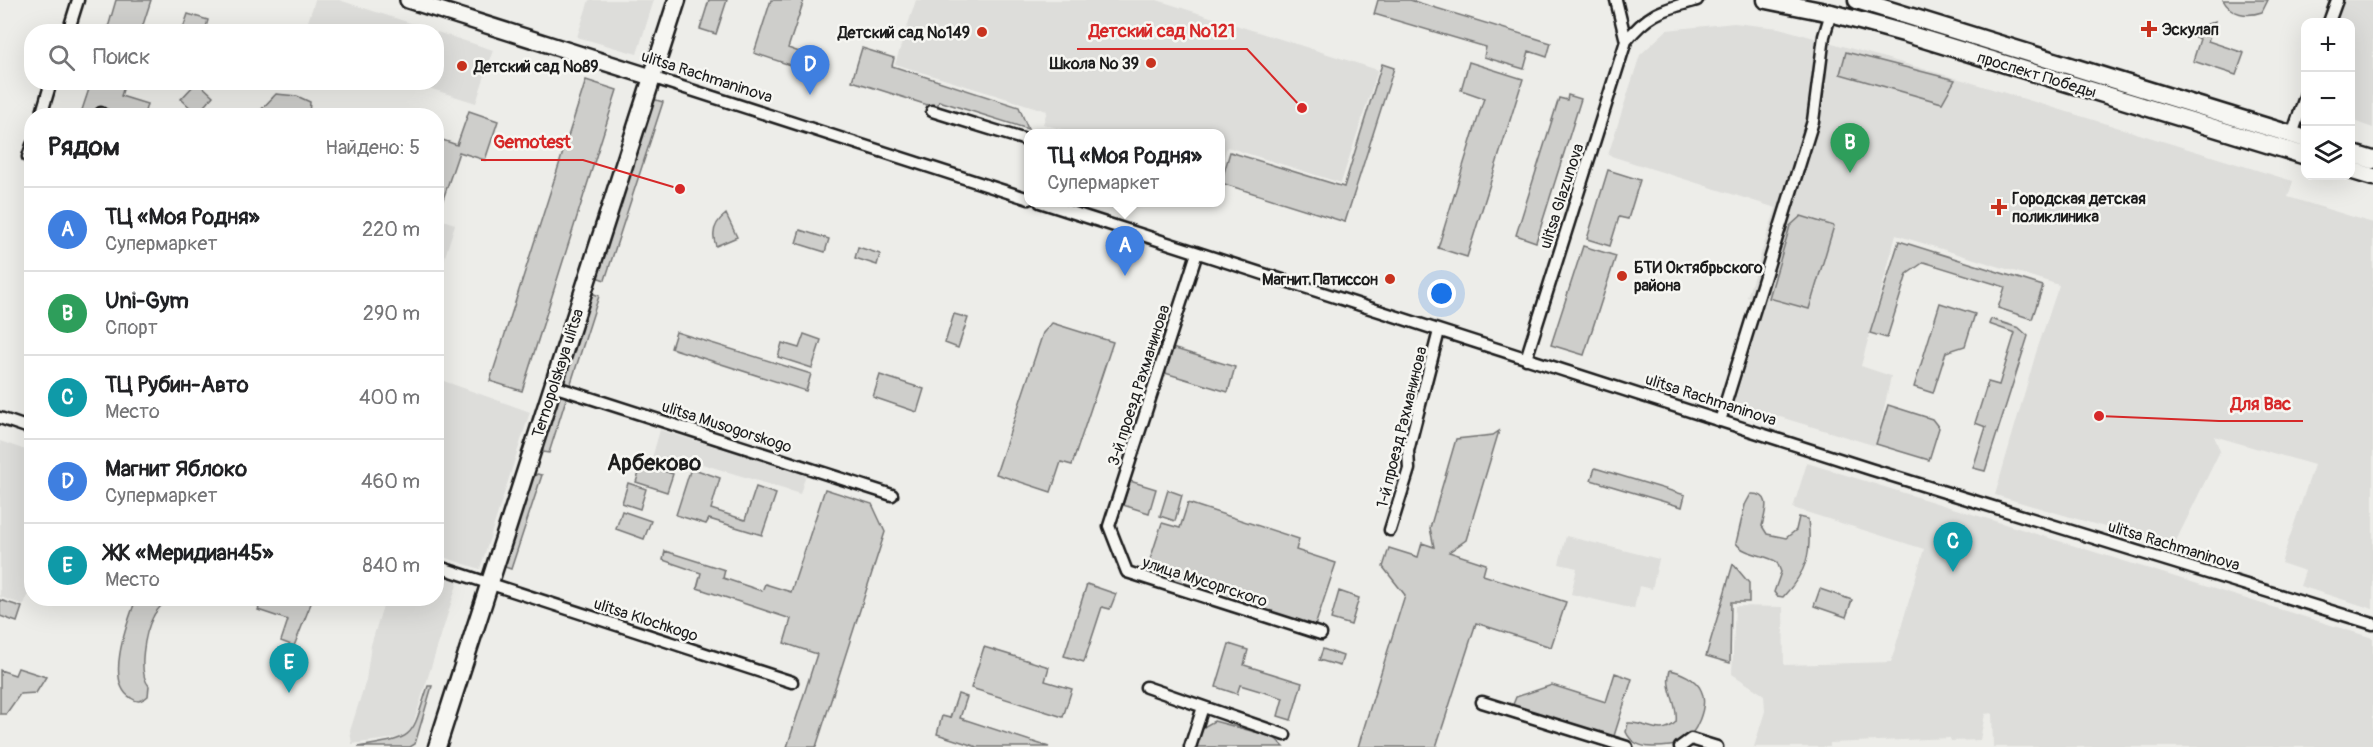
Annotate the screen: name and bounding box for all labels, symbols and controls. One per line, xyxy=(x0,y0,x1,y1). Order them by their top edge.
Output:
callout: Детский сад №121 xyxy=(1077,13,1247,49)
map controls xyxy=(2301,18,2355,180)
button: + xyxy=(2301,18,2355,72)
text: Детский сад №121 xyxy=(1088,20,1235,43)
marker: Эскулап xyxy=(2140,20,2158,38)
place label: Эскулап xyxy=(2162,20,2219,40)
place label: Детский сад №149 xyxy=(837,23,970,43)
search box xyxy=(24,24,444,90)
marker: Детский сад №149 xyxy=(975,25,989,39)
icon: search xyxy=(45,41,78,74)
text: Поиск xyxy=(93,43,150,71)
street label: ulitsa Rachmaninova xyxy=(638,46,775,108)
pin: D xyxy=(790,46,830,95)
street label: проспект Победы xyxy=(1975,47,2099,103)
place label: Школа № 39 xyxy=(1049,54,1139,74)
marker: Школа № 39 xyxy=(1144,56,1158,70)
place label: Детский сад №89 xyxy=(473,57,599,77)
marker: Детский сад №89 xyxy=(455,59,469,73)
button: − xyxy=(2301,72,2355,126)
callout: Gemotest xyxy=(481,124,583,160)
pin: B xyxy=(1830,124,1870,173)
button: layers xyxy=(2301,126,2355,180)
popup xyxy=(1024,129,1225,207)
text: Рядом xyxy=(48,131,120,163)
text: Gemotest xyxy=(493,131,572,154)
text: Найдено: 5 xyxy=(325,135,420,160)
street label: ulitsa Glazunova xyxy=(1535,141,1588,252)
text: ТЦ «Моя Родня» xyxy=(1047,142,1202,170)
text: Супермаркет xyxy=(1047,170,1160,195)
place label: Городская детская поликлиника xyxy=(2012,189,2146,227)
marker: Городская детская поликлиника xyxy=(1990,198,2008,216)
text: ТЦ «Моя Родня» xyxy=(105,203,260,231)
text: A xyxy=(61,217,74,242)
text: 220 m xyxy=(362,217,420,242)
pin: A xyxy=(1106,226,1144,276)
text: Супермаркет xyxy=(105,231,217,256)
place label: БТИ Октябрьского района xyxy=(1634,258,1763,296)
marker: БТИ Октябрьского района xyxy=(1615,269,1629,283)
place label: Магнит Патиссон xyxy=(1262,270,1378,290)
marker: Магнит Патиссон xyxy=(1383,272,1397,286)
your location xyxy=(1427,279,1456,308)
text: Uni-Gym xyxy=(105,287,189,315)
text: B xyxy=(62,301,73,326)
text: 290 m xyxy=(363,301,420,326)
street label: 3-й проезд Рахманинова xyxy=(1103,302,1174,468)
street label: Ternopolskaya ulitsa xyxy=(528,306,588,440)
text: Спорт xyxy=(105,315,158,340)
street label: 1-й проезд Рахманинова xyxy=(1372,345,1432,510)
street label: ulitsa Rachmaninova xyxy=(1642,369,1779,431)
text: ТЦ Рубин-Авто xyxy=(105,371,249,399)
text: C xyxy=(61,385,74,410)
text: 400 m xyxy=(359,385,420,410)
callout: Для Вас xyxy=(2219,385,2303,421)
text: Для Вас xyxy=(2230,393,2291,416)
street label: ulitsa Musogorskogo xyxy=(659,396,795,458)
text: Место xyxy=(105,399,160,424)
district label: Арбеково xyxy=(607,449,701,477)
text: Магнит Яблоко xyxy=(105,455,247,483)
text: D xyxy=(61,469,74,494)
text: 460 m xyxy=(361,469,420,494)
text: Супермаркет xyxy=(105,483,217,508)
street label: ulitsa Rachmaninova xyxy=(2105,516,2242,576)
pin: C xyxy=(1934,522,1972,572)
text: ЖК «Меридиан45» xyxy=(105,539,273,567)
street label: улица Мусоргского xyxy=(1139,552,1270,612)
text: E xyxy=(62,553,73,578)
text: 840 m xyxy=(363,553,420,578)
text: Место xyxy=(105,567,160,592)
street label: ulitsa Klochkogo xyxy=(591,594,701,646)
pin: E xyxy=(270,644,308,693)

